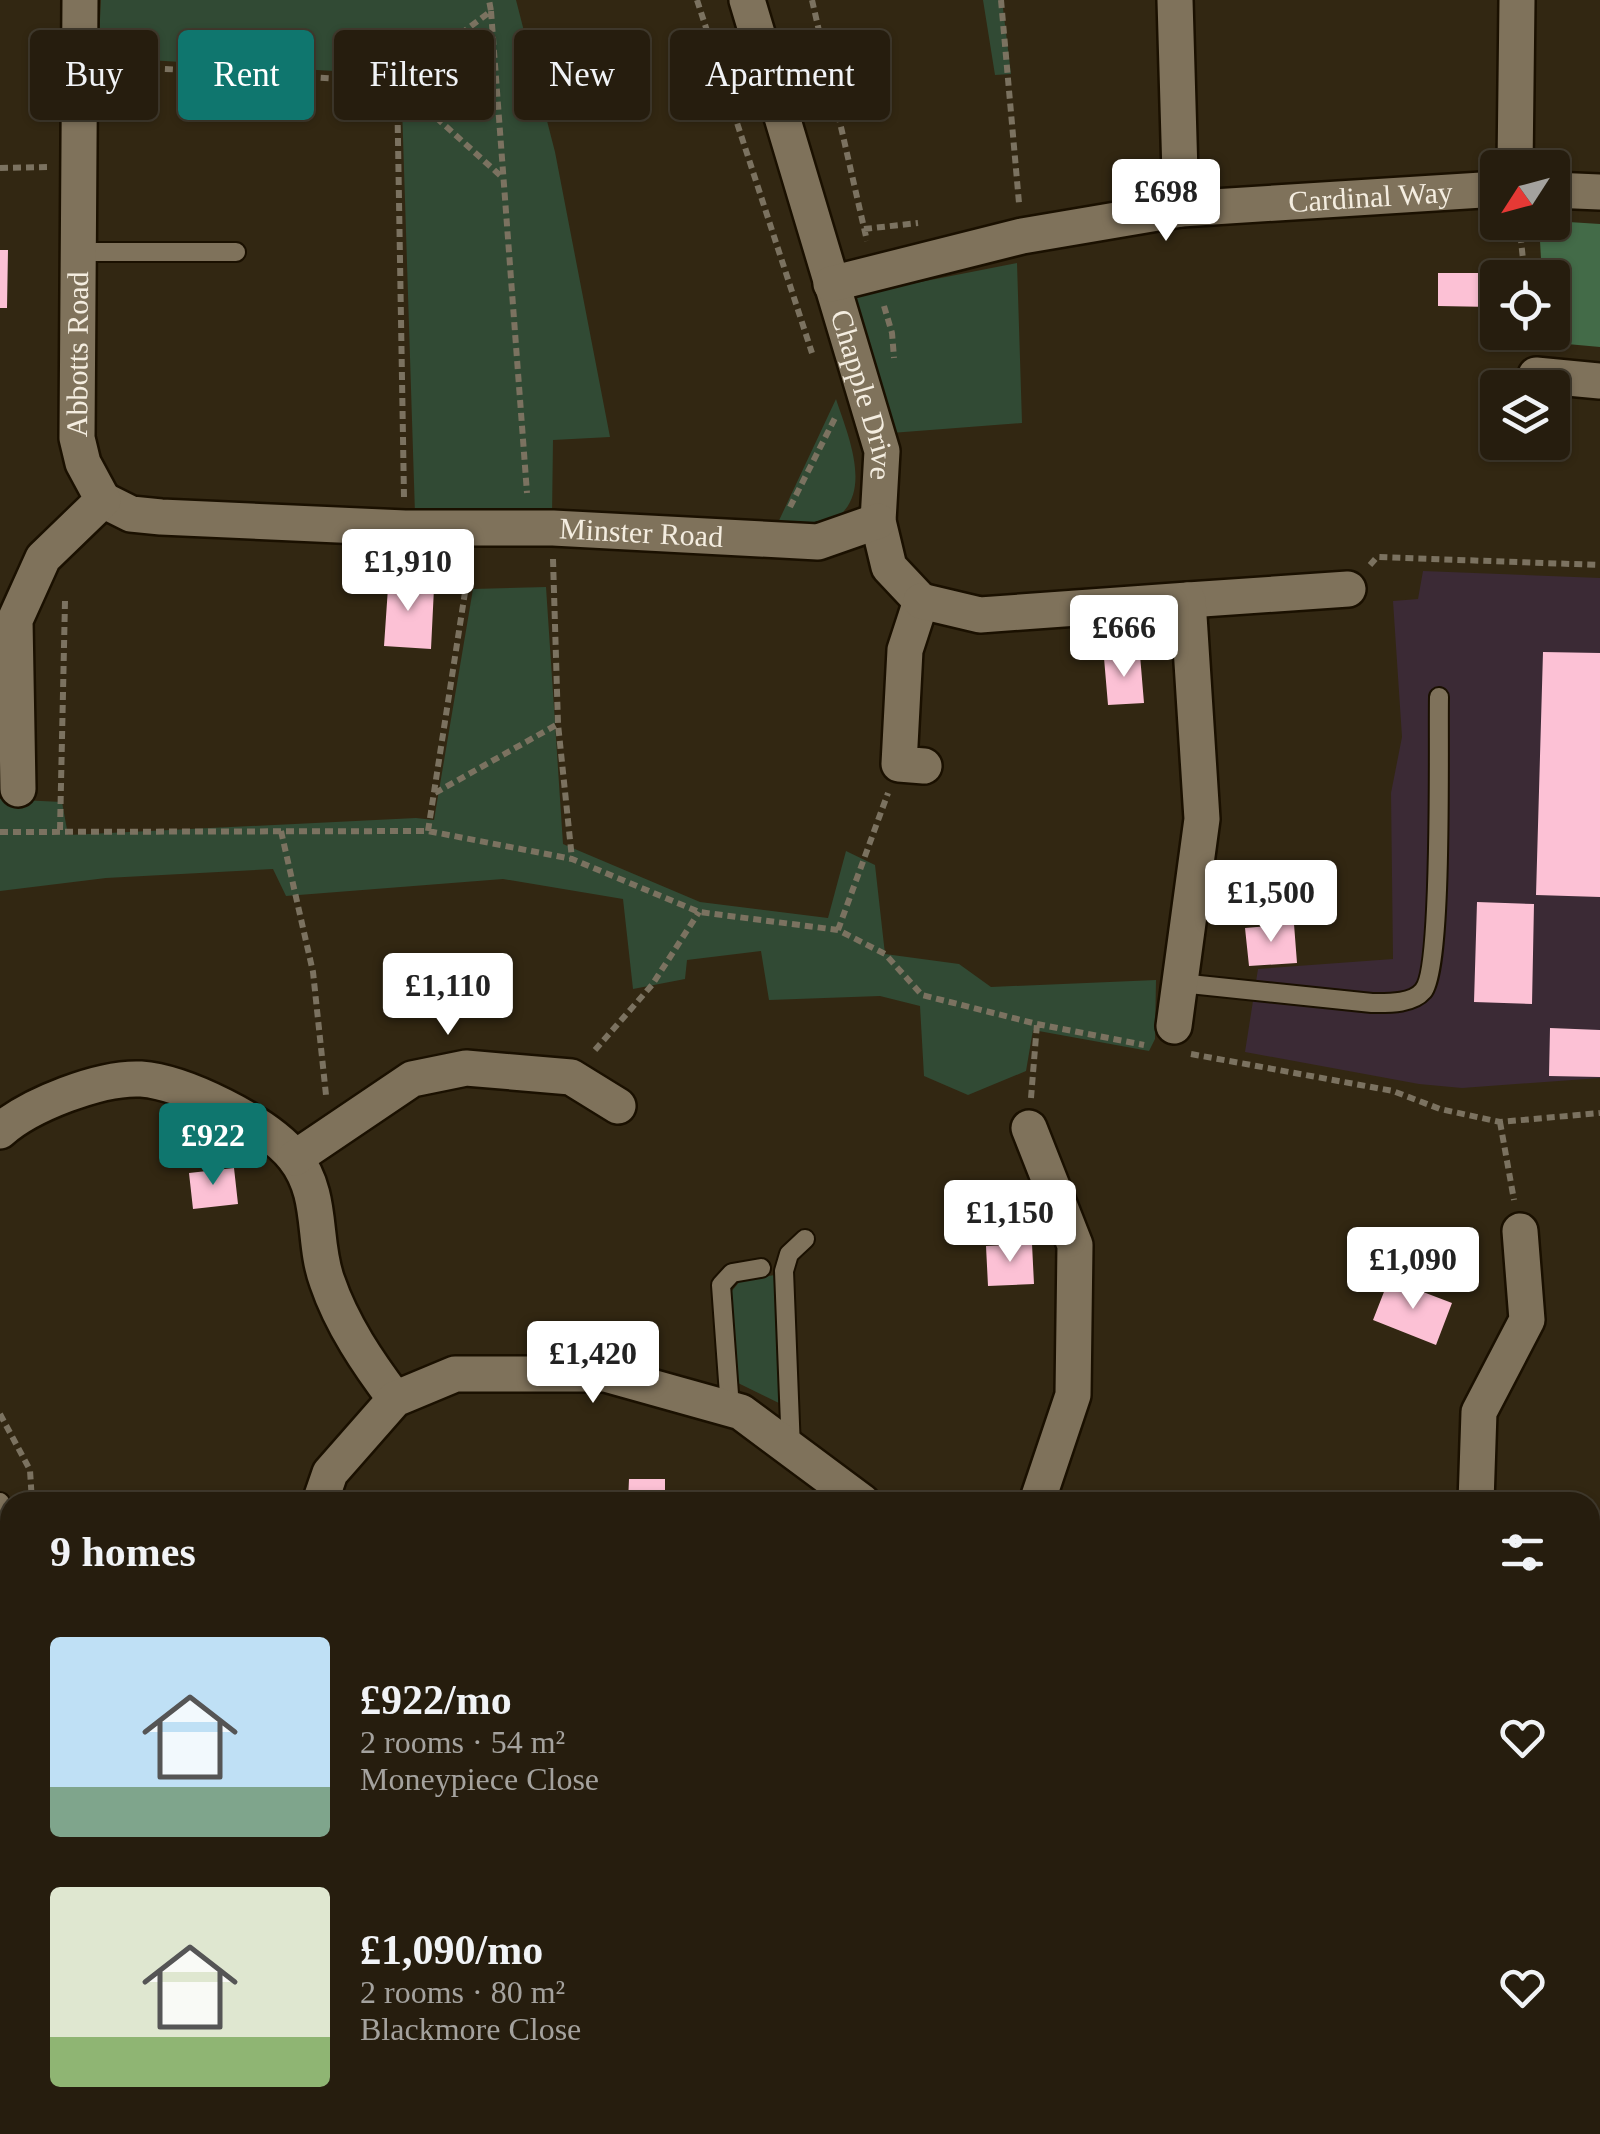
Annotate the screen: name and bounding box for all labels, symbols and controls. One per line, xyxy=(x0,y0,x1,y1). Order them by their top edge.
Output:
chip: Buy xyxy=(30,30,158,120)
chip: Rent xyxy=(178,30,314,120)
chip: Filters xyxy=(334,30,494,120)
chip: New xyxy=(514,30,650,120)
chip: Apartment xyxy=(670,30,890,120)
north arrow xyxy=(1480,150,1570,240)
map controls xyxy=(1480,150,1570,460)
pin: £698 xyxy=(1107,159,1225,244)
text: £698 xyxy=(1134,173,1198,209)
street label: Cardinal Way xyxy=(1287,175,1454,218)
button: locate xyxy=(1480,260,1570,350)
street label: Abbotts Road xyxy=(60,271,94,437)
street label: Chapple Drive xyxy=(825,306,899,481)
button: layers xyxy=(1480,370,1570,460)
street label: Minster Road xyxy=(558,511,724,553)
pin: £1,910 xyxy=(327,529,489,614)
text: £1,910 xyxy=(364,543,452,579)
pin: £666 xyxy=(1065,595,1183,680)
text: £666 xyxy=(1092,609,1156,645)
pin: £1,500 xyxy=(1190,860,1352,945)
text: £1,500 xyxy=(1227,874,1315,910)
pin: £1,110 xyxy=(367,953,529,1038)
text: £1,110 xyxy=(405,967,491,1003)
pin: £922 xyxy=(154,1103,272,1188)
text: £922 xyxy=(181,1117,245,1153)
pin: £1,150 xyxy=(929,1180,1091,1265)
text: £1,150 xyxy=(966,1194,1054,1230)
pin: £1,090 xyxy=(1332,1227,1494,1312)
text: £1,090 xyxy=(1369,1241,1457,1277)
pin: £1,420 xyxy=(512,1321,674,1406)
text: £1,420 xyxy=(549,1335,637,1371)
icon: filters xyxy=(1495,1525,1550,1580)
text: 9 homes xyxy=(50,1529,196,1575)
icon: home xyxy=(130,1677,250,1797)
text: £922/mo xyxy=(360,1677,512,1723)
icon: heart xyxy=(1495,1710,1550,1765)
text: 2 rooms · 54 m² xyxy=(360,1724,565,1760)
text: Moneypiece Close xyxy=(360,1761,599,1797)
icon: home xyxy=(130,1927,250,2047)
text: £1,090/mo xyxy=(360,1927,543,1973)
icon: heart xyxy=(1495,1960,1550,2015)
text: 2 rooms · 80 m² xyxy=(360,1974,565,2010)
text: Blackmore Close xyxy=(360,2011,581,2047)

